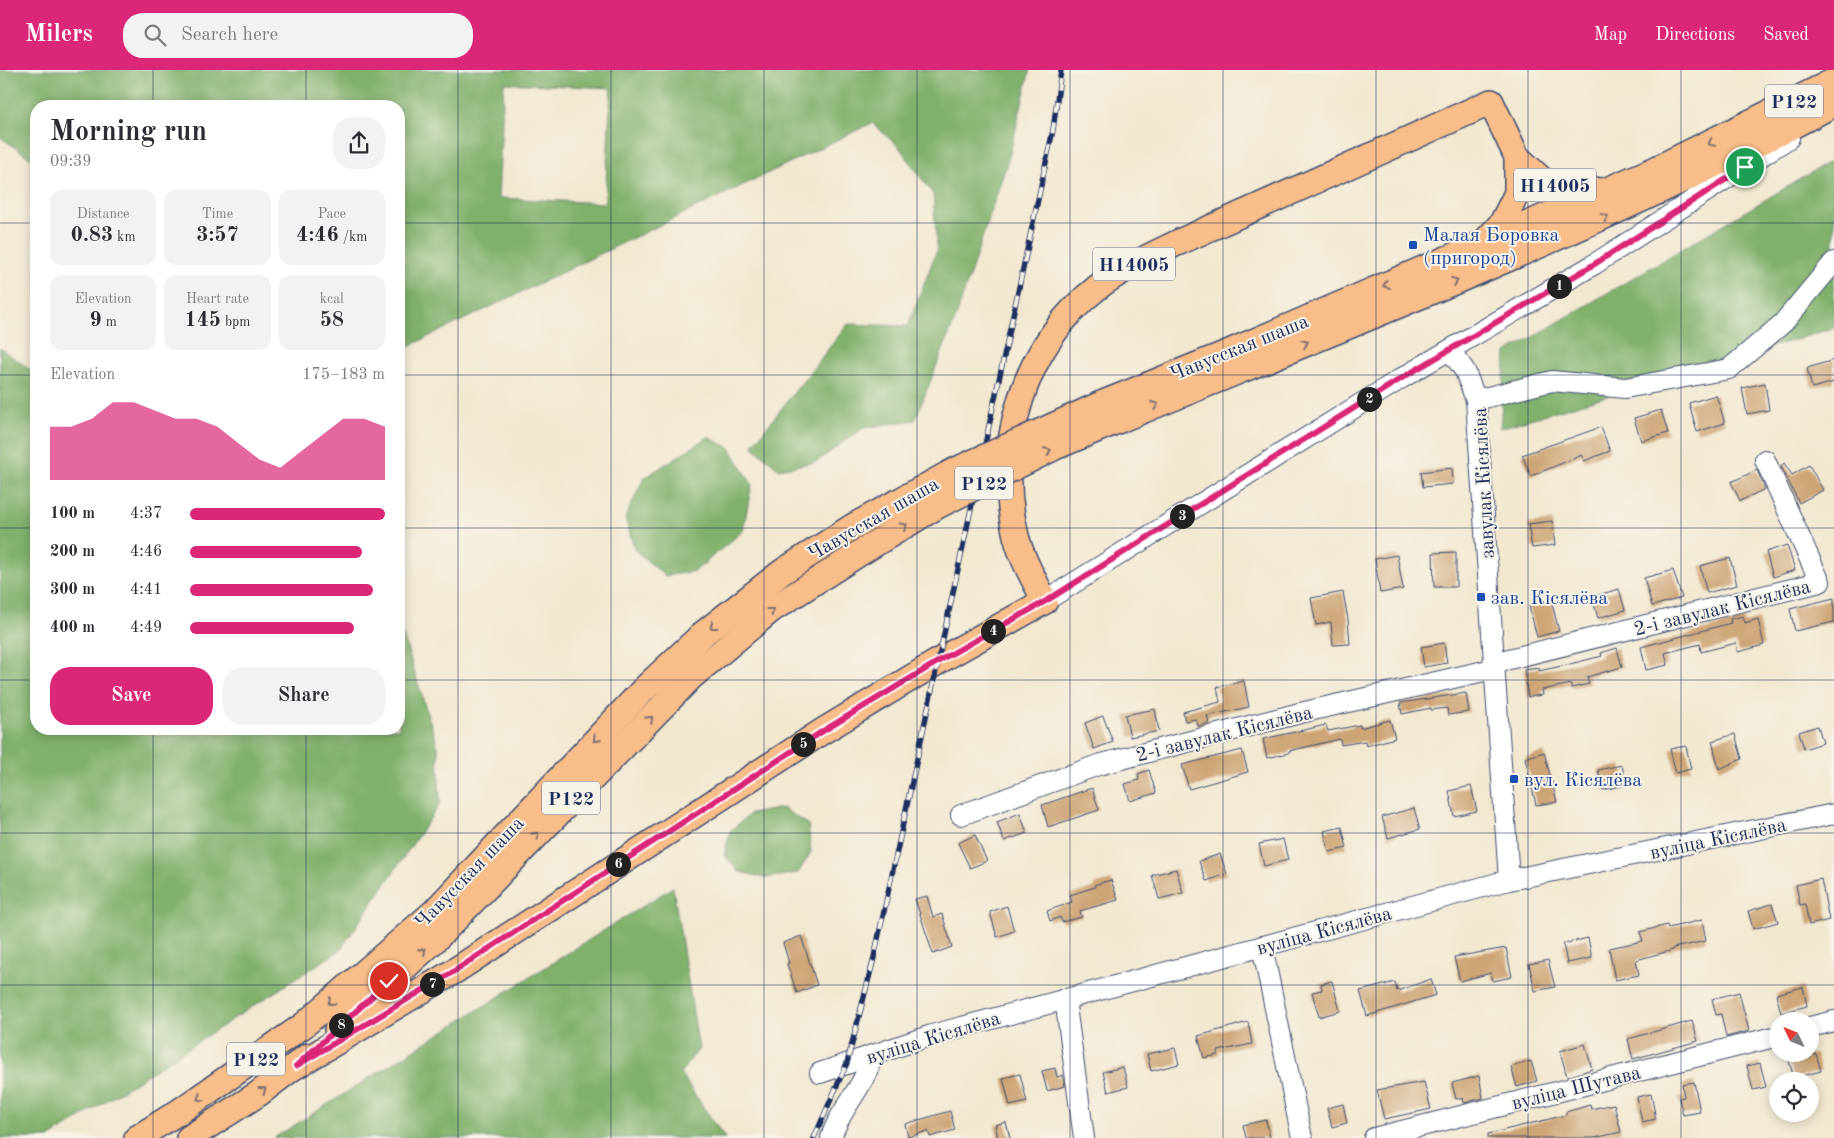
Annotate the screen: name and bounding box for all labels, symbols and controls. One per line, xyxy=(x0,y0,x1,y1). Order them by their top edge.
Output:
search box xyxy=(123,13,473,58)
icon: search xyxy=(141,21,169,49)
text: Milers xyxy=(25,23,93,47)
text: Search here xyxy=(181,26,278,45)
text: Map xyxy=(1594,26,1627,44)
text: Directions xyxy=(1655,26,1735,44)
text: Saved xyxy=(1763,26,1809,44)
road number: Р122 xyxy=(1765,85,1823,118)
button: share xyxy=(333,117,385,169)
text: Morning run xyxy=(50,119,207,147)
one-way arrow xyxy=(1707,137,1716,147)
pin xyxy=(1724,146,1766,188)
icon: arrive xyxy=(1731,153,1759,181)
text: 09:39 xyxy=(50,154,92,170)
road number: Н14005 xyxy=(1514,168,1596,202)
text: Distance xyxy=(77,207,130,221)
text: Time xyxy=(202,207,233,221)
text: Pace xyxy=(318,207,346,221)
one-way arrow xyxy=(1600,212,1609,223)
text: 0.83 xyxy=(71,225,113,246)
text: 3:57 xyxy=(196,225,239,246)
text: 4:46 xyxy=(296,225,339,246)
place label: Малая Боровка (пригород) xyxy=(1423,226,1560,269)
text: km xyxy=(113,230,136,244)
text: /km xyxy=(339,230,367,244)
marker: Малая Боровка (пригород) xyxy=(1407,239,1419,251)
road number: Н14005 xyxy=(1093,248,1175,280)
pin: 1 xyxy=(1546,274,1572,298)
one-way arrow xyxy=(1451,277,1459,287)
one-way arrow xyxy=(1382,279,1391,290)
text: 1 xyxy=(1555,279,1564,293)
text: Elevation xyxy=(75,292,132,306)
text: Heart rate xyxy=(186,292,249,306)
text: kcal xyxy=(320,292,344,306)
text: 9 xyxy=(90,310,102,331)
text: 145 xyxy=(184,310,221,331)
text: 58 xyxy=(320,310,344,331)
street label: Чавусская шаша xyxy=(1168,312,1312,386)
text: m xyxy=(102,315,117,329)
text: bpm xyxy=(221,315,251,329)
one-way arrow xyxy=(1300,338,1309,349)
text: Elevation xyxy=(50,367,115,383)
text: 175–183 m xyxy=(302,367,385,383)
pin: 2 xyxy=(1356,386,1382,412)
text: 2 xyxy=(1365,392,1374,406)
one-way arrow xyxy=(1150,401,1159,412)
street label: завулак Кісялёва xyxy=(1471,407,1499,559)
one-way arrow xyxy=(1043,447,1052,457)
road number: Р122 xyxy=(955,466,1013,499)
street label: Чавусская шаша xyxy=(805,474,943,565)
pin: 3 xyxy=(1170,504,1194,528)
text: 100 m xyxy=(50,506,95,522)
text: 4:37 xyxy=(130,506,162,522)
text: 3 xyxy=(1178,509,1187,523)
one-way arrow xyxy=(899,522,908,532)
text: 200 m xyxy=(50,544,95,560)
text: 4:46 xyxy=(130,544,162,560)
street label: 2-і завулак Кісялёва xyxy=(1632,577,1813,641)
text: 300 m xyxy=(50,582,95,598)
text: 4:41 xyxy=(130,582,162,598)
place label: зав. Кісялёва xyxy=(1491,589,1608,609)
marker: зав. Кісялёва xyxy=(1475,591,1487,603)
one-way arrow xyxy=(765,608,775,617)
pin: 4 xyxy=(980,618,1006,644)
text: 400 m xyxy=(50,620,95,636)
text: 4:49 xyxy=(130,620,162,636)
one-way arrow xyxy=(710,621,719,629)
text: 4 xyxy=(989,624,998,638)
button: Save xyxy=(50,667,213,725)
button: Share xyxy=(223,667,385,725)
street label: 2-і завулак Кісялёва xyxy=(1134,703,1315,767)
one-way arrow xyxy=(644,715,653,724)
pin: 5 xyxy=(790,732,816,756)
one-way arrow xyxy=(593,733,602,742)
text: 5 xyxy=(799,737,808,751)
place label: вул. Кісялёва xyxy=(1524,771,1642,791)
marker: вул. Кісялёва xyxy=(1508,773,1520,785)
road number: Р122 xyxy=(542,781,600,814)
street label: Чавусская шаша xyxy=(412,813,529,933)
street label: вуліца Кісялёва xyxy=(1648,816,1789,864)
one-way arrow xyxy=(530,831,539,840)
pin: 6 xyxy=(606,852,630,876)
text: 6 xyxy=(614,857,623,871)
street label: вуліца Кісялёва xyxy=(1255,904,1394,960)
one-way arrow xyxy=(417,948,426,957)
pin xyxy=(368,960,410,1002)
icon: check xyxy=(375,967,403,995)
pin: 7 xyxy=(420,972,444,996)
text: 7 xyxy=(428,977,437,991)
one-way arrow xyxy=(328,996,337,1005)
street label: вуліца Кісялёва xyxy=(864,1009,1003,1069)
pin: 8 xyxy=(328,1012,354,1038)
north arrow xyxy=(1769,1012,1819,1062)
map controls xyxy=(1769,1012,1819,1122)
text: 8 xyxy=(337,1018,346,1032)
road number: Р122 xyxy=(227,1042,285,1076)
street label: вуліца Шутава xyxy=(1510,1063,1643,1115)
button: locate xyxy=(1769,1072,1819,1122)
one-way arrow xyxy=(257,1088,266,1096)
one-way arrow xyxy=(196,1092,206,1101)

